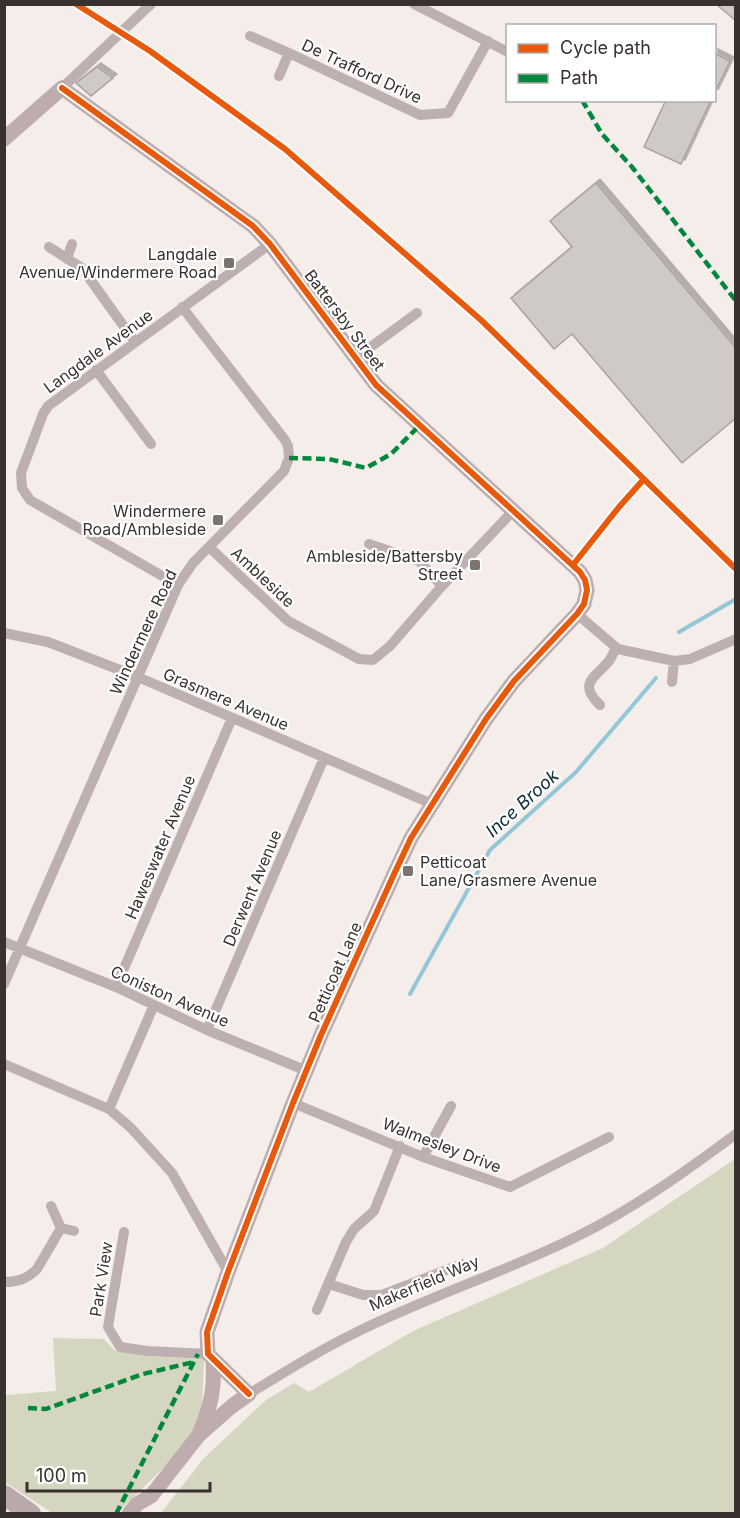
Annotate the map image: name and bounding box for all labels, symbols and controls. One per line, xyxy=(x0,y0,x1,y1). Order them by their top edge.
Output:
legend xyxy=(506,24,716,102)
street label: De Trafford Drive xyxy=(299,34,425,108)
text: Cycle path xyxy=(560,37,651,58)
text: Path xyxy=(560,67,598,88)
place label: Langdale Avenue/Windermere Road xyxy=(19,244,217,282)
marker: Langdale Avenue/Windermere Road xyxy=(222,256,236,270)
street label: Battersby Street xyxy=(301,266,389,374)
street label: Langdale Avenue xyxy=(40,305,156,397)
place label: Windermere Road/Ambleside xyxy=(83,501,206,539)
marker: Windermere Road/Ambleside xyxy=(211,513,225,527)
street label: Ambleside xyxy=(227,543,299,611)
place label: Ambleside/Battersby Street xyxy=(306,546,463,584)
marker: Ambleside/Battersby Street xyxy=(468,558,482,572)
street label: Windermere Road xyxy=(105,566,181,698)
street label: Grasmere Avenue xyxy=(160,664,292,734)
water label: Ince Brook xyxy=(481,764,564,841)
street label: Haweswater Avenue xyxy=(121,772,199,922)
street label: Derwent Avenue xyxy=(218,827,286,949)
place label: Petticoat Lane/Grasmere Avenue xyxy=(420,852,597,890)
marker: Petticoat Lane/Grasmere Avenue xyxy=(401,864,415,878)
street label: Petticoat Lane xyxy=(304,919,366,1025)
street label: Coniston Avenue xyxy=(108,961,232,1031)
street label: Walmesley Drive xyxy=(380,1113,504,1177)
street label: Park View xyxy=(85,1240,117,1318)
street label: Makerfield Way xyxy=(366,1251,482,1315)
scale bar xyxy=(27,1455,210,1493)
text: 100 m xyxy=(36,1465,87,1486)

